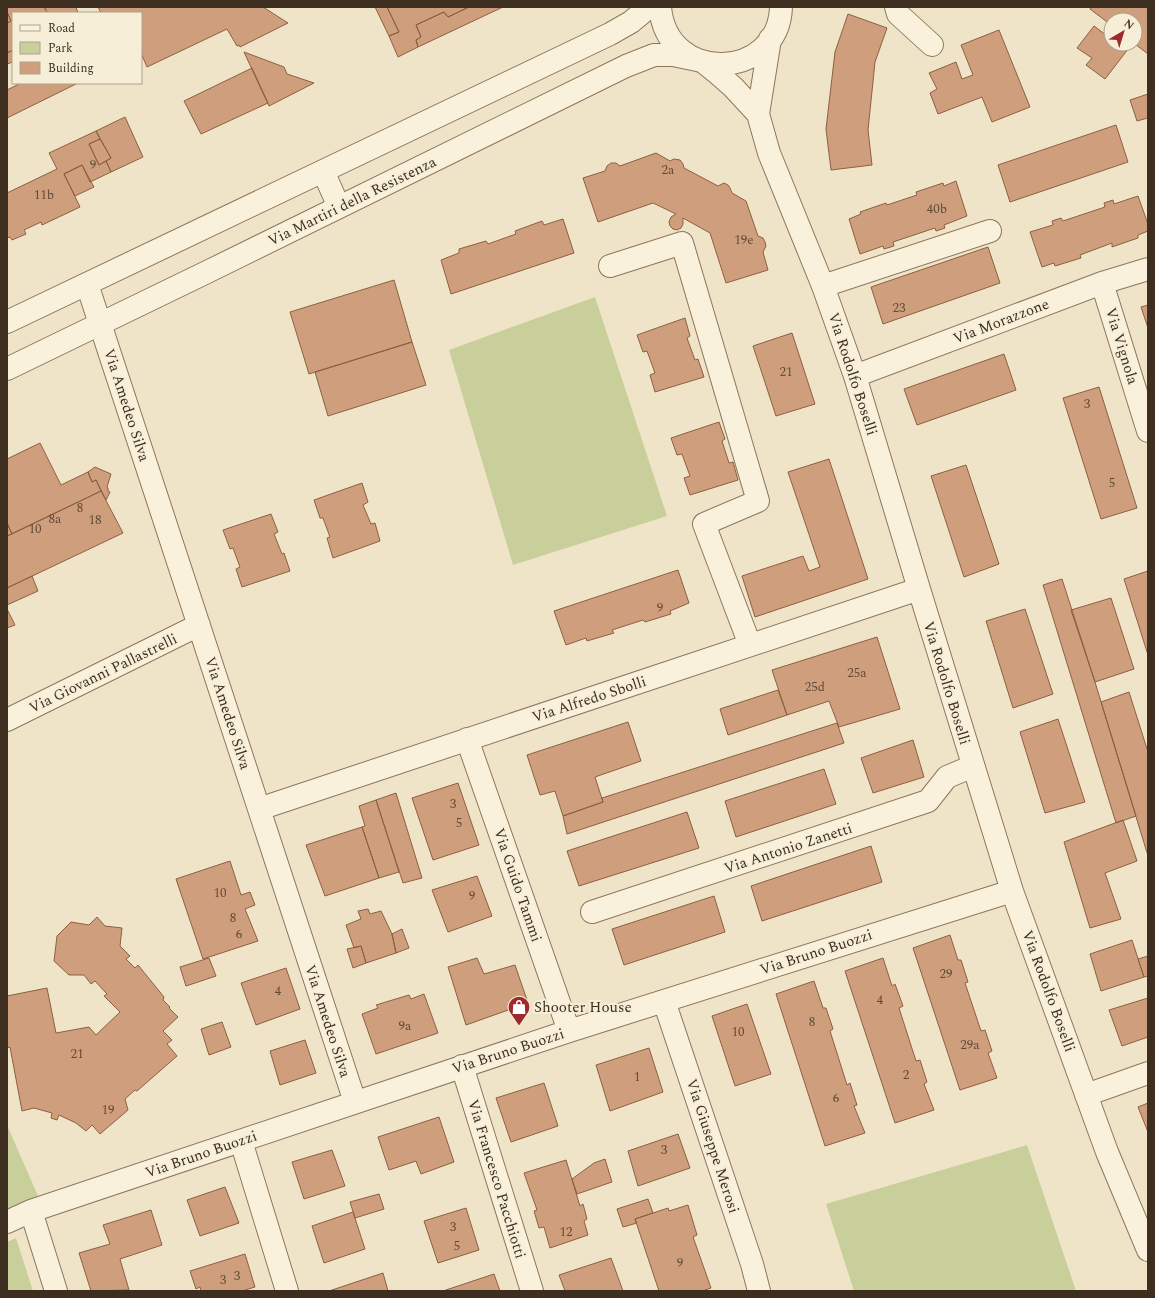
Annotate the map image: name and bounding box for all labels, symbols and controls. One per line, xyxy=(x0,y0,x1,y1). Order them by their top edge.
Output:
legend xyxy=(12,12,142,84)
north arrow xyxy=(1103,12,1143,52)
text: N xyxy=(1120,15,1138,34)
text: Road xyxy=(48,19,75,38)
text: Park xyxy=(48,39,73,58)
text: Building xyxy=(48,59,94,78)
street label: Via Martiri della Resistenza xyxy=(264,150,441,252)
house number: 9 xyxy=(90,155,97,175)
house number: 2a xyxy=(662,160,675,180)
house number: 11b xyxy=(34,185,54,205)
house number: 40b xyxy=(927,199,947,219)
house number: 19e xyxy=(734,230,754,250)
street label: Via Morazzone xyxy=(950,293,1052,350)
house number: 23 xyxy=(893,298,906,318)
street label: Via Vignola xyxy=(1099,305,1144,388)
street label: Via Rodolfo Boselli xyxy=(822,310,883,439)
street label: Via Amedeo Silva xyxy=(97,346,156,465)
house number: 21 xyxy=(780,362,793,382)
house number: 3 xyxy=(1084,394,1091,414)
house number: 5 xyxy=(1109,473,1115,493)
house number: 8 xyxy=(77,498,83,518)
house number: 8a xyxy=(49,509,62,529)
house number: 18 xyxy=(89,510,102,530)
house number: 10 xyxy=(29,519,42,539)
house number: 9 xyxy=(657,598,664,618)
street label: Via Rodolfo Boselli xyxy=(917,618,976,748)
street label: Via Giovanni Pallastrelli xyxy=(25,627,181,719)
street label: Via Amedeo Silva xyxy=(198,654,257,773)
house number: 25a xyxy=(847,663,867,683)
street label: Via Alfredo Sbolli xyxy=(529,670,649,729)
house number: 25d xyxy=(805,677,825,697)
house number: 3 xyxy=(450,794,457,814)
house number: 5 xyxy=(456,813,462,833)
street label: Via Antonio Zanetti xyxy=(721,817,855,880)
street label: Via Guido Tammi xyxy=(487,825,548,945)
house number: 10 xyxy=(214,883,227,903)
house number: 9 xyxy=(469,886,476,906)
house number: 8 xyxy=(230,908,236,928)
street label: Via Bruno Buozzi xyxy=(757,923,875,982)
house number: 6 xyxy=(236,924,243,944)
street label: Via Rodolfo Boselli xyxy=(1016,927,1081,1055)
street label: Via Amedeo Silva xyxy=(298,962,357,1081)
house number: 29 xyxy=(940,964,953,984)
house number: 4 xyxy=(275,981,282,1001)
house number: 4 xyxy=(877,990,884,1010)
shop icon: Shooter House xyxy=(506,994,532,1027)
place label: Shooter House xyxy=(534,996,632,1019)
house number: 8 xyxy=(809,1012,815,1032)
house number: 9a xyxy=(399,1016,412,1036)
street label: Via Bruno Buozzi xyxy=(449,1022,567,1081)
house number: 10 xyxy=(732,1022,745,1042)
house number: 29a xyxy=(960,1035,980,1055)
house number: 21 xyxy=(71,1044,84,1064)
house number: 2 xyxy=(903,1065,909,1085)
house number: 1 xyxy=(634,1067,640,1087)
street label: Via Giuseppe Merosi xyxy=(680,1076,745,1216)
house number: 6 xyxy=(833,1088,840,1108)
street label: Via Francesco Pacchiotti xyxy=(461,1097,532,1262)
house number: 19 xyxy=(102,1100,115,1120)
street label: Via Bruno Buozzi xyxy=(142,1125,260,1184)
house number: 3 xyxy=(661,1140,668,1160)
house number: 3 xyxy=(450,1217,457,1237)
house number: 12 xyxy=(560,1222,573,1242)
house number: 5 xyxy=(454,1236,460,1256)
house number: 9 xyxy=(677,1253,684,1273)
house number: 3 xyxy=(234,1266,241,1286)
house number: 3 xyxy=(220,1270,227,1290)

